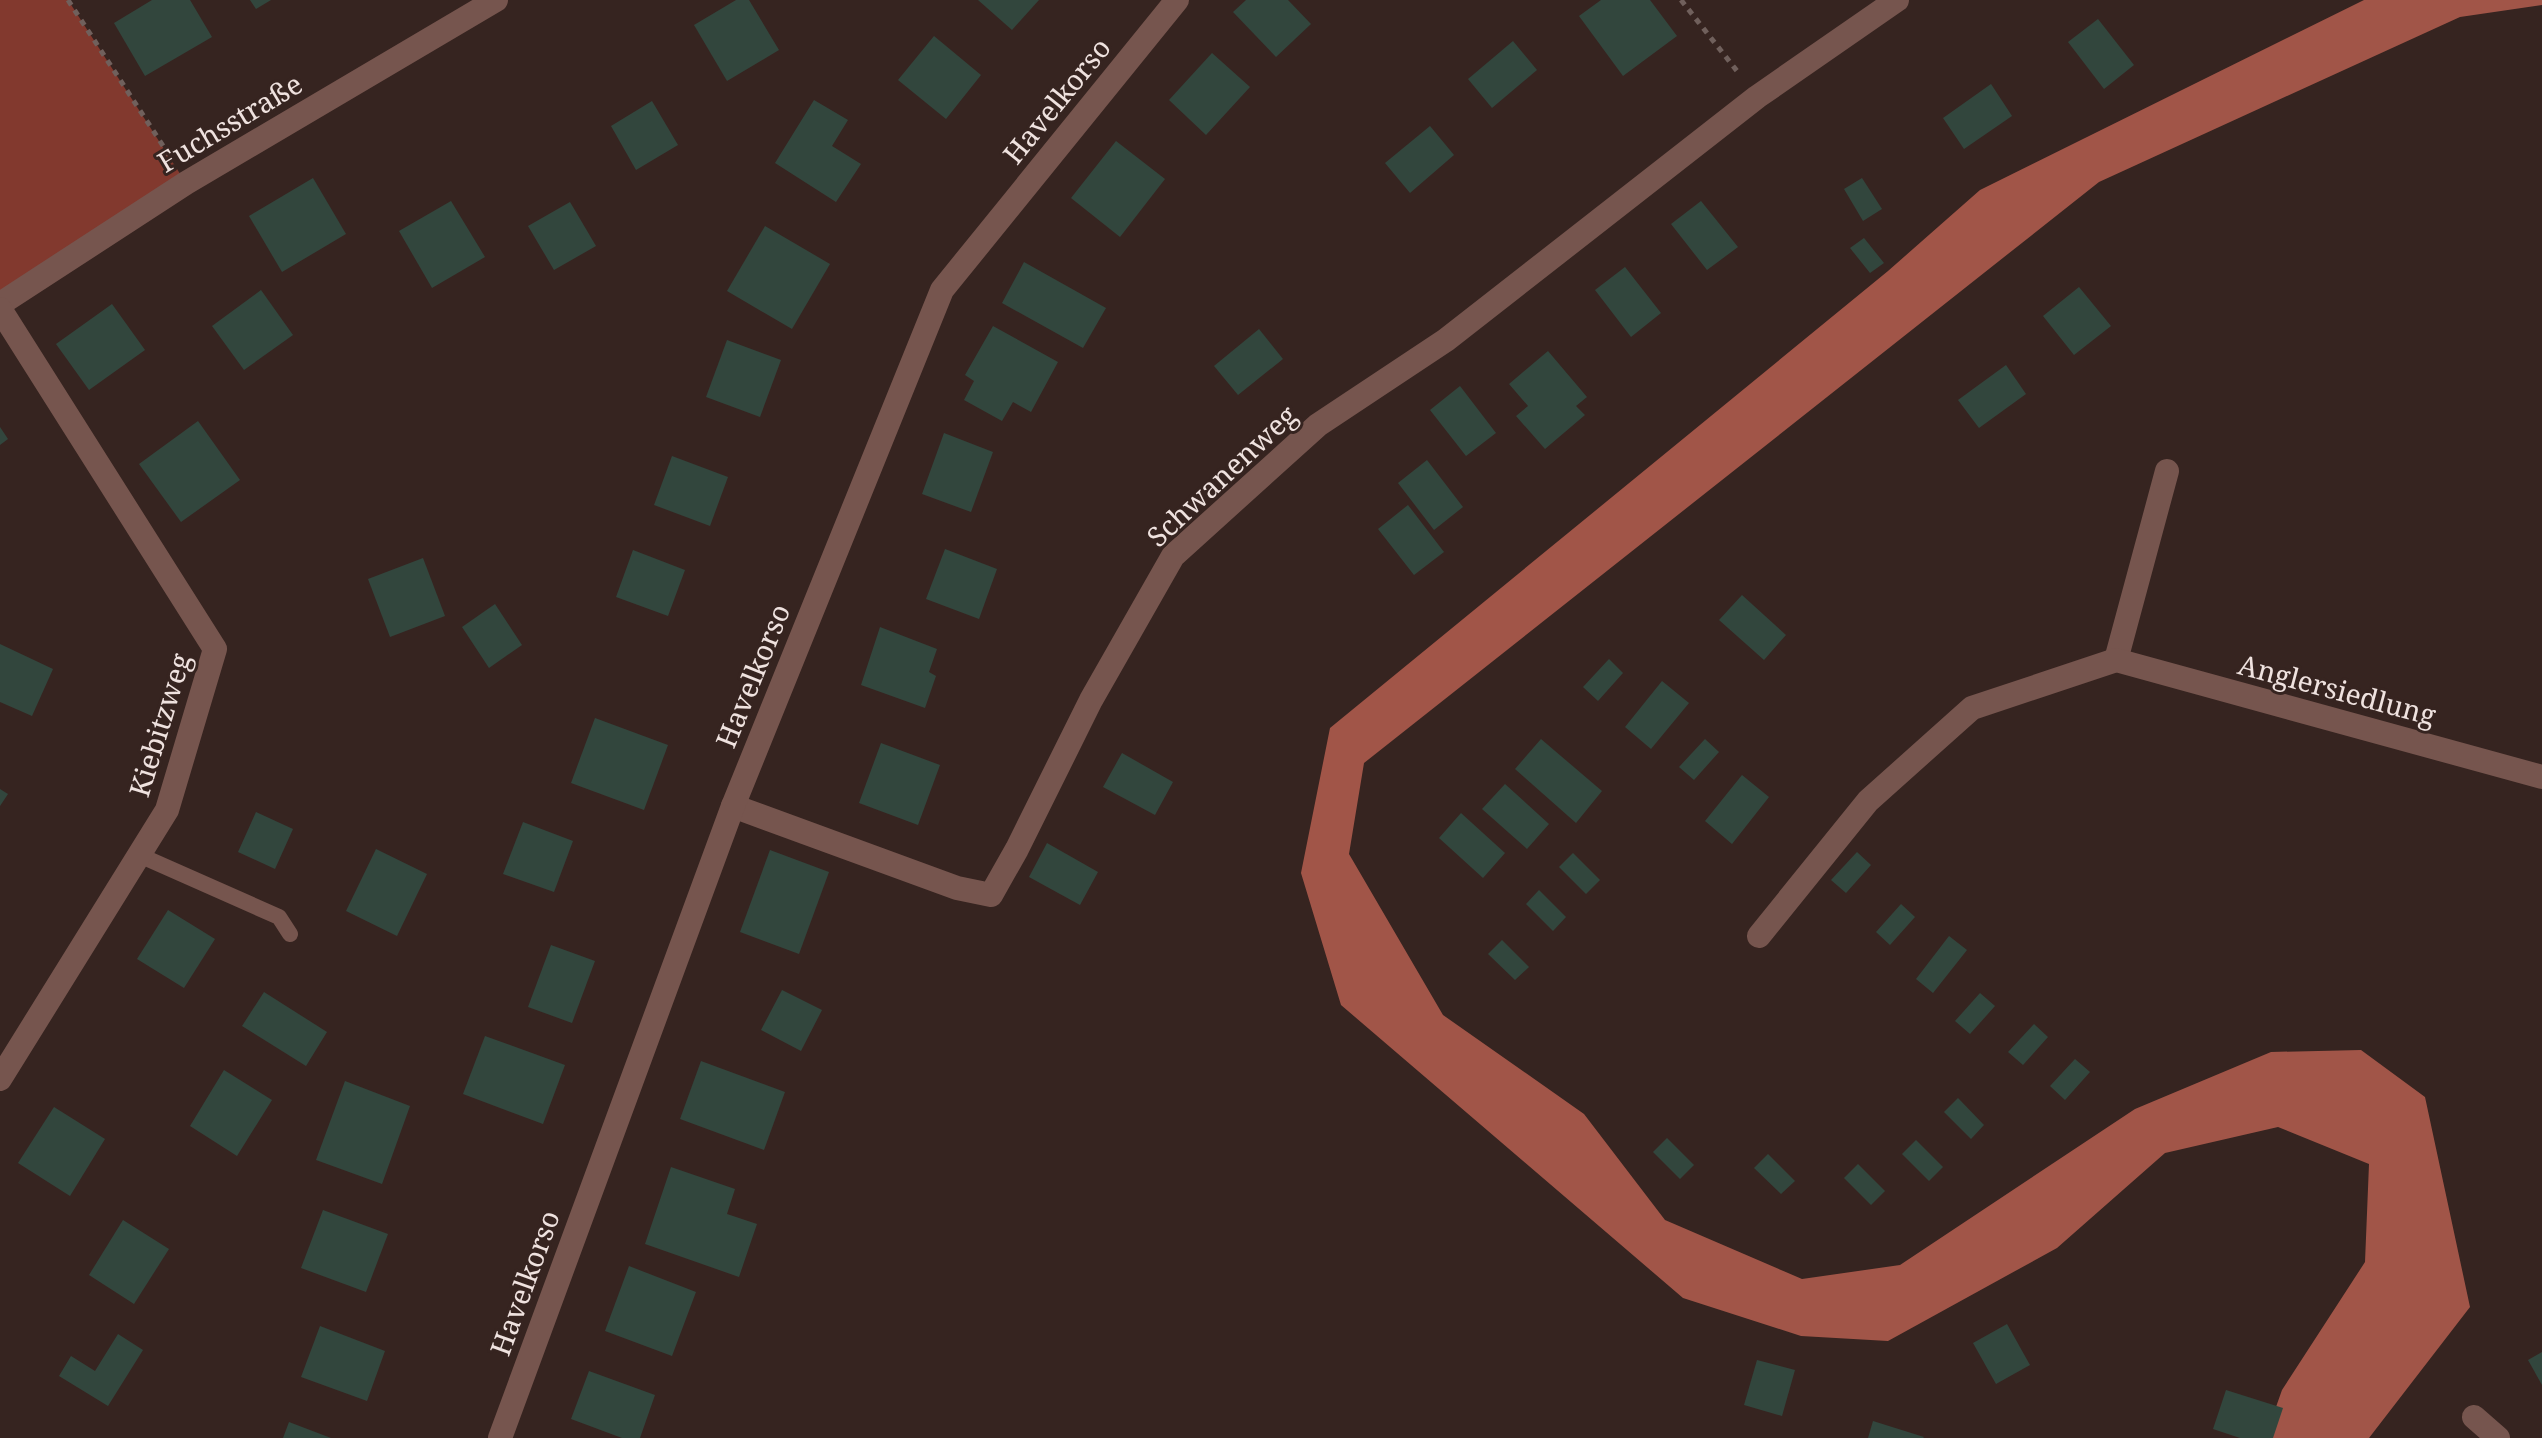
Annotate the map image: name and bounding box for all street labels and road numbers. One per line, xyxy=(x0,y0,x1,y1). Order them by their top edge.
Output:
street label: Havelkorso xyxy=(994,29,1119,171)
street label: Fuchsstraße xyxy=(150,64,309,180)
street label: Schwanenweg xyxy=(1138,396,1304,555)
street label: Havelkorso xyxy=(706,598,798,753)
street label: Anglersiedlung xyxy=(2234,644,2440,734)
street label: Kiebitzweg xyxy=(119,648,199,801)
street label: Havelkorso xyxy=(480,1205,568,1360)

